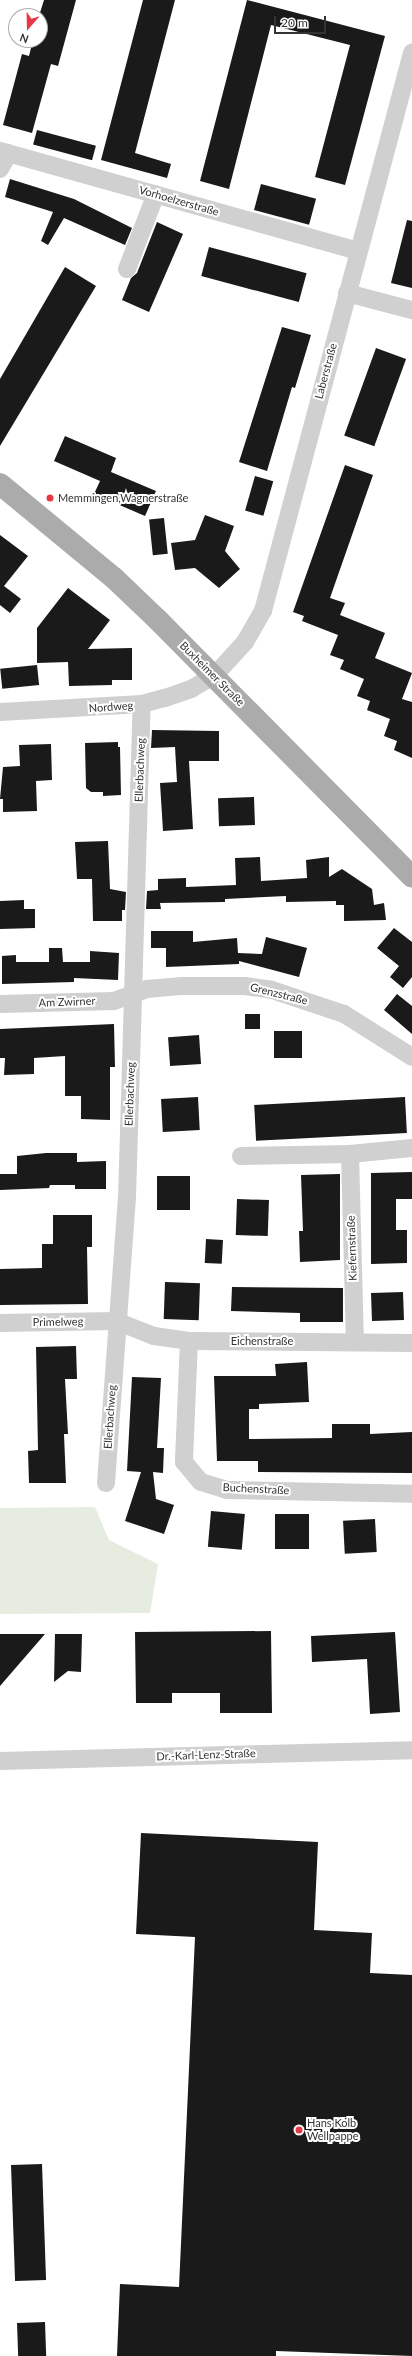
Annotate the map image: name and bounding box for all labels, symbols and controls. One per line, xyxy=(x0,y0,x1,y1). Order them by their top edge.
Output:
north arrow xyxy=(8,8,48,48)
scale bar xyxy=(276,8,328,34)
text: 20 m xyxy=(281,15,308,30)
text: N xyxy=(18,31,30,46)
street label: Vorhoelzerstraße xyxy=(137,183,221,219)
street label: Laberstraße xyxy=(312,342,340,400)
place label: Memmingen,Wagnerstraße xyxy=(58,491,188,505)
marker: Memmingen,Wagnerstraße xyxy=(45,493,55,503)
street label: Buxheimer Straße xyxy=(177,639,247,709)
street label: Nordweg xyxy=(88,699,134,715)
street label: Ellerbachweg xyxy=(132,738,148,802)
street label: Grenzstraße xyxy=(249,980,309,1008)
street label: Am Zwirner xyxy=(38,994,96,1010)
street label: Ellerbachweg xyxy=(122,1062,138,1126)
street label: Kiefernstraße xyxy=(344,1215,360,1281)
street label: Primelweg xyxy=(33,1315,83,1329)
street label: Eichenstraße xyxy=(231,1334,293,1348)
street label: Ellerbachweg xyxy=(101,1384,119,1450)
street label: Buchenstraße xyxy=(222,1481,290,1497)
street label: Dr.-Karl-Lenz-Straße xyxy=(156,1747,256,1763)
place label: Hans Kolb Wellpappe xyxy=(307,2117,359,2143)
marker: Hans Kolb Wellpappe xyxy=(294,2125,304,2135)

